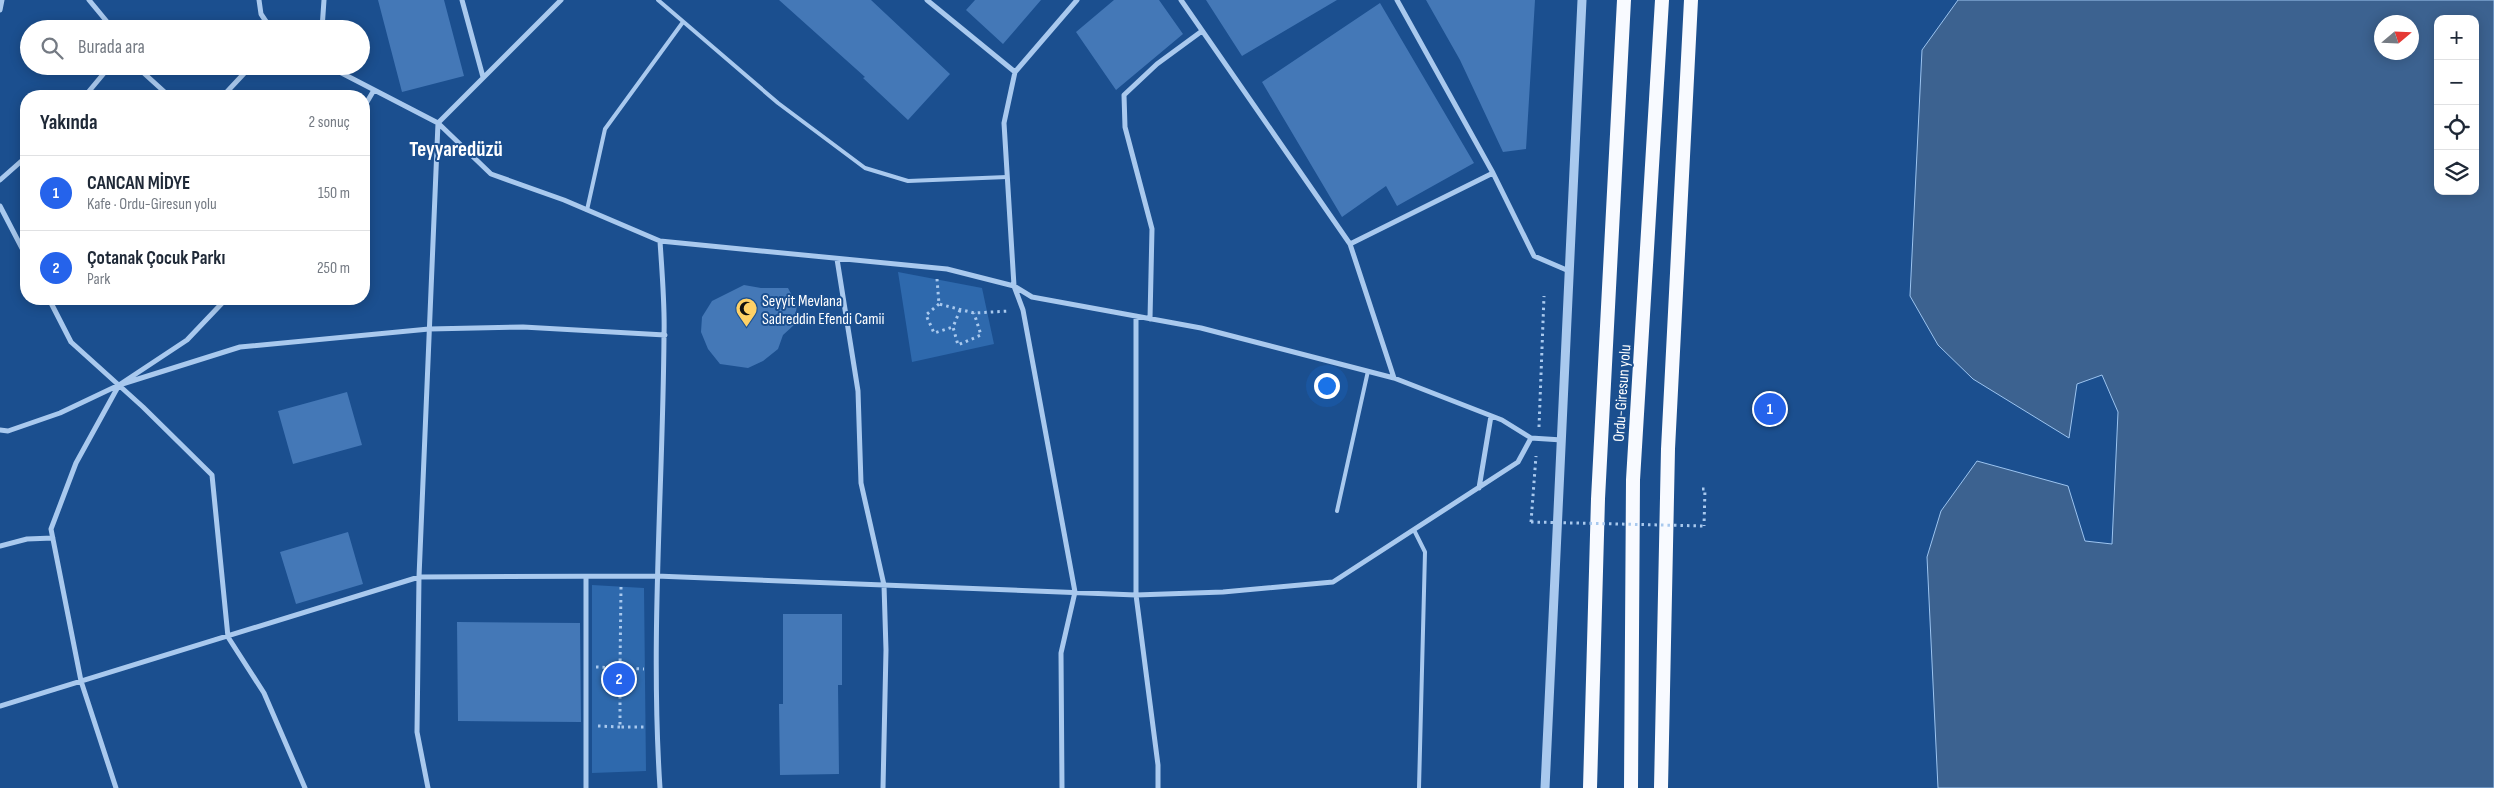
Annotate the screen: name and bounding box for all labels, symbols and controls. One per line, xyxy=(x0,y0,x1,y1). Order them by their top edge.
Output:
north arrow xyxy=(2374,15,2419,60)
map controls xyxy=(2434,15,2479,195)
button: + xyxy=(2434,15,2479,60)
search box xyxy=(20,20,370,75)
icon: search xyxy=(38,34,66,62)
text: Burada ara xyxy=(78,36,145,59)
button: − xyxy=(2434,60,2479,105)
button: locate xyxy=(2434,105,2479,150)
text: Yakında xyxy=(40,110,97,135)
text: 2 sonuç xyxy=(309,113,350,132)
district label: Teyyaredüzü xyxy=(409,137,503,162)
button: layers xyxy=(2434,150,2479,195)
text: CANCAN MİDYE xyxy=(87,172,190,195)
text: 1 xyxy=(53,184,59,203)
text: 150 m xyxy=(318,184,350,203)
text: Kafe · Ordu-Giresun yolu xyxy=(87,195,217,214)
text: Çotanak Çocuk Parkı xyxy=(87,247,225,270)
text: 2 xyxy=(52,259,60,278)
text: 250 m xyxy=(317,259,350,278)
text: Park xyxy=(87,270,110,289)
place label: Seyyit Mevlana Sadreddin Efendi Camii xyxy=(762,292,884,329)
mosque icon: Seyyit Mevlana Sadreddin Efendi Camii xyxy=(734,297,758,328)
street label: Ordu-Giresun yolu xyxy=(1610,344,1635,442)
your location xyxy=(1314,373,1340,399)
pin: 1 xyxy=(1754,390,1786,428)
pin: 2 xyxy=(603,660,635,698)

